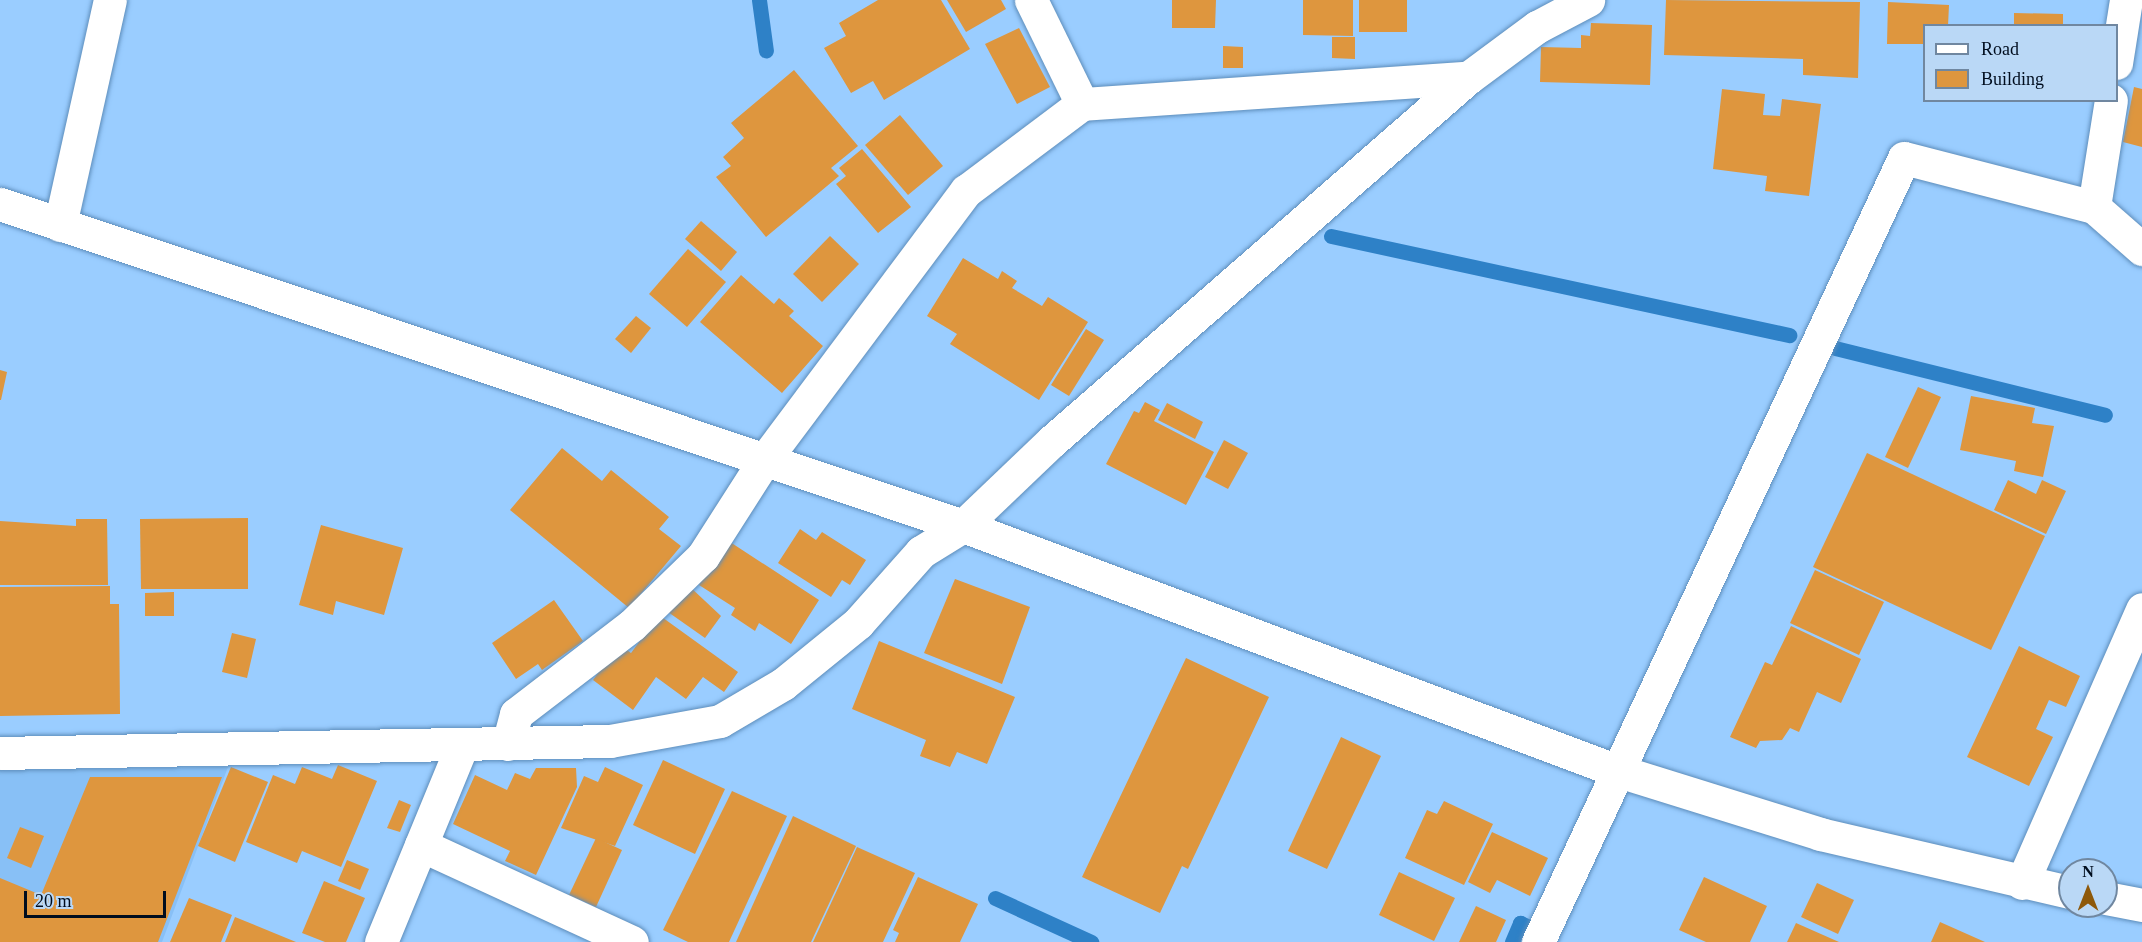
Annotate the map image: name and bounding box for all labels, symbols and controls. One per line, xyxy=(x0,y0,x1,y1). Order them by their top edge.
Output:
legend xyxy=(1923,24,2118,102)
text: Road xyxy=(1981,39,2019,59)
text: Building xyxy=(1981,69,2044,89)
north arrow xyxy=(2058,858,2118,918)
text: N xyxy=(2082,863,2094,880)
scale bar xyxy=(27,879,170,917)
text: 20 m xyxy=(35,891,72,911)

